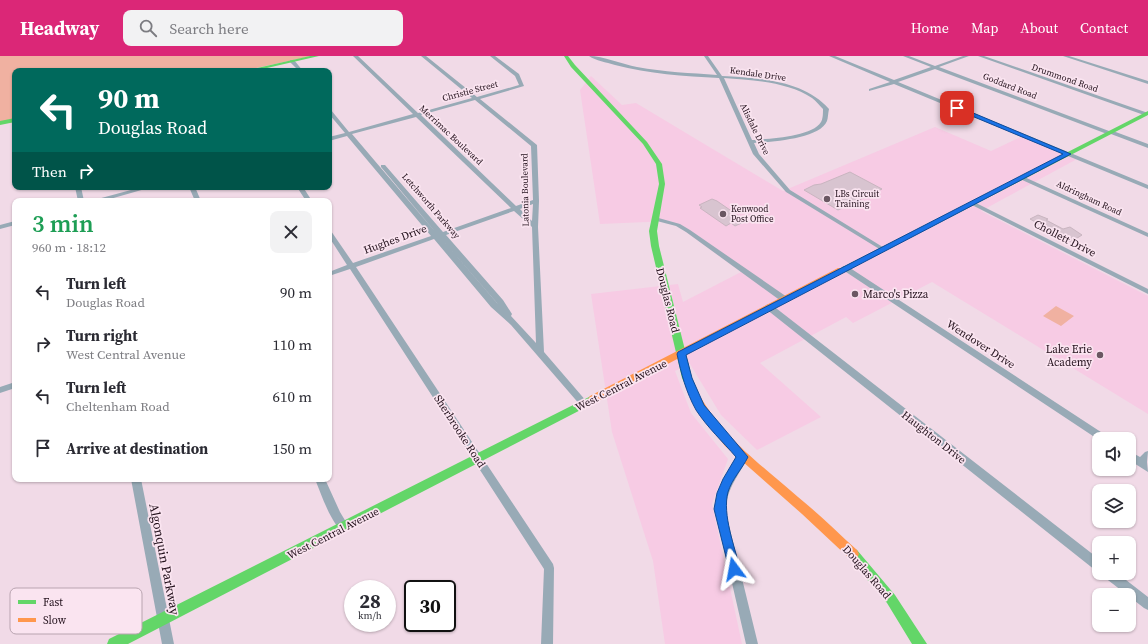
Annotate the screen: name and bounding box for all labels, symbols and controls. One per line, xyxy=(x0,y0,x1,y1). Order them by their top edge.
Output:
search box xyxy=(123,10,403,46)
text: Headway xyxy=(20,15,99,41)
icon: search xyxy=(137,17,159,39)
text: Search here xyxy=(169,18,249,39)
text: Home xyxy=(911,18,949,38)
text: Map xyxy=(971,18,998,38)
text: About xyxy=(1020,18,1058,38)
text: Contact xyxy=(1080,18,1128,38)
street label: Drummond Road xyxy=(1030,61,1100,95)
street label: Kendale Drive xyxy=(729,64,787,84)
street label: Goddard Road xyxy=(981,70,1039,102)
street label: Christie Street xyxy=(441,78,499,104)
text: 90 m xyxy=(98,79,160,117)
icon: left xyxy=(32,84,84,136)
pin xyxy=(940,91,974,125)
icon: arrive xyxy=(946,97,968,119)
street label: Alisdale Drive xyxy=(737,101,773,157)
street label: Merrimac Boulevard xyxy=(417,102,485,168)
text: Douglas Road xyxy=(98,115,207,140)
street label: Latonia Boulevard xyxy=(518,153,532,227)
icon: right xyxy=(75,160,97,182)
text: Then xyxy=(32,161,67,182)
street label: Letchworth Parkway xyxy=(399,171,463,241)
street label: Aldringham Road xyxy=(1054,178,1124,218)
place label: LBs Circuit Training xyxy=(835,188,879,210)
marker: LBs Circuit Training xyxy=(822,194,832,204)
place label: Kenwood Post Office xyxy=(731,203,774,225)
text: 3 min xyxy=(32,207,94,240)
marker: Kenwood Post Office xyxy=(718,209,728,219)
button: close xyxy=(270,211,312,253)
street label: Chollett Drive xyxy=(1031,216,1099,261)
street label: Hughes Drive xyxy=(361,221,429,258)
text: 960 m · 18:12 xyxy=(32,239,106,256)
street label: Douglas Road xyxy=(652,266,683,335)
text: Turn left xyxy=(66,273,126,294)
icon: left xyxy=(32,281,54,303)
text: 90 m xyxy=(280,282,312,303)
place label: Marco's Pizza xyxy=(863,287,929,302)
marker: Marco's Pizza xyxy=(850,289,860,299)
text: Douglas Road xyxy=(66,294,145,311)
street label: Wendover Drive xyxy=(943,317,1018,372)
text: Turn right xyxy=(66,325,138,346)
icon: right xyxy=(32,333,54,355)
text: 110 m xyxy=(272,334,312,355)
place label: Lake Erie Academy xyxy=(1046,342,1092,370)
text: West Central Avenue xyxy=(66,346,186,363)
marker: Lake Erie Academy xyxy=(1095,350,1105,360)
street label: West Central Avenue xyxy=(573,356,670,415)
text: Turn left xyxy=(66,377,126,398)
icon: left xyxy=(32,385,54,407)
text: 610 m xyxy=(272,386,312,407)
street label: Sherbrooke Road xyxy=(430,392,489,471)
text: Cheltenham Road xyxy=(66,398,170,415)
street label: Haughton Drive xyxy=(898,408,969,468)
map controls xyxy=(1092,432,1136,632)
button: sound xyxy=(1092,432,1136,476)
icon: arrive xyxy=(32,437,54,459)
text: Arrive at destination xyxy=(66,438,208,459)
text: 150 m xyxy=(272,438,312,459)
button: layers xyxy=(1092,484,1136,528)
street label: Algonquin Parkway xyxy=(145,502,184,617)
street label: West Central Avenue xyxy=(285,504,382,563)
button: + xyxy=(1092,536,1136,580)
street label: Douglas Road xyxy=(839,542,895,603)
position arrow xyxy=(713,548,755,590)
speed limit sign: 30 xyxy=(404,580,456,632)
text: 28 xyxy=(359,587,381,615)
legend xyxy=(10,588,142,634)
button: − xyxy=(1092,588,1136,632)
text: Fast xyxy=(43,595,63,610)
text: km/h xyxy=(358,609,382,622)
text: Slow xyxy=(43,613,67,628)

